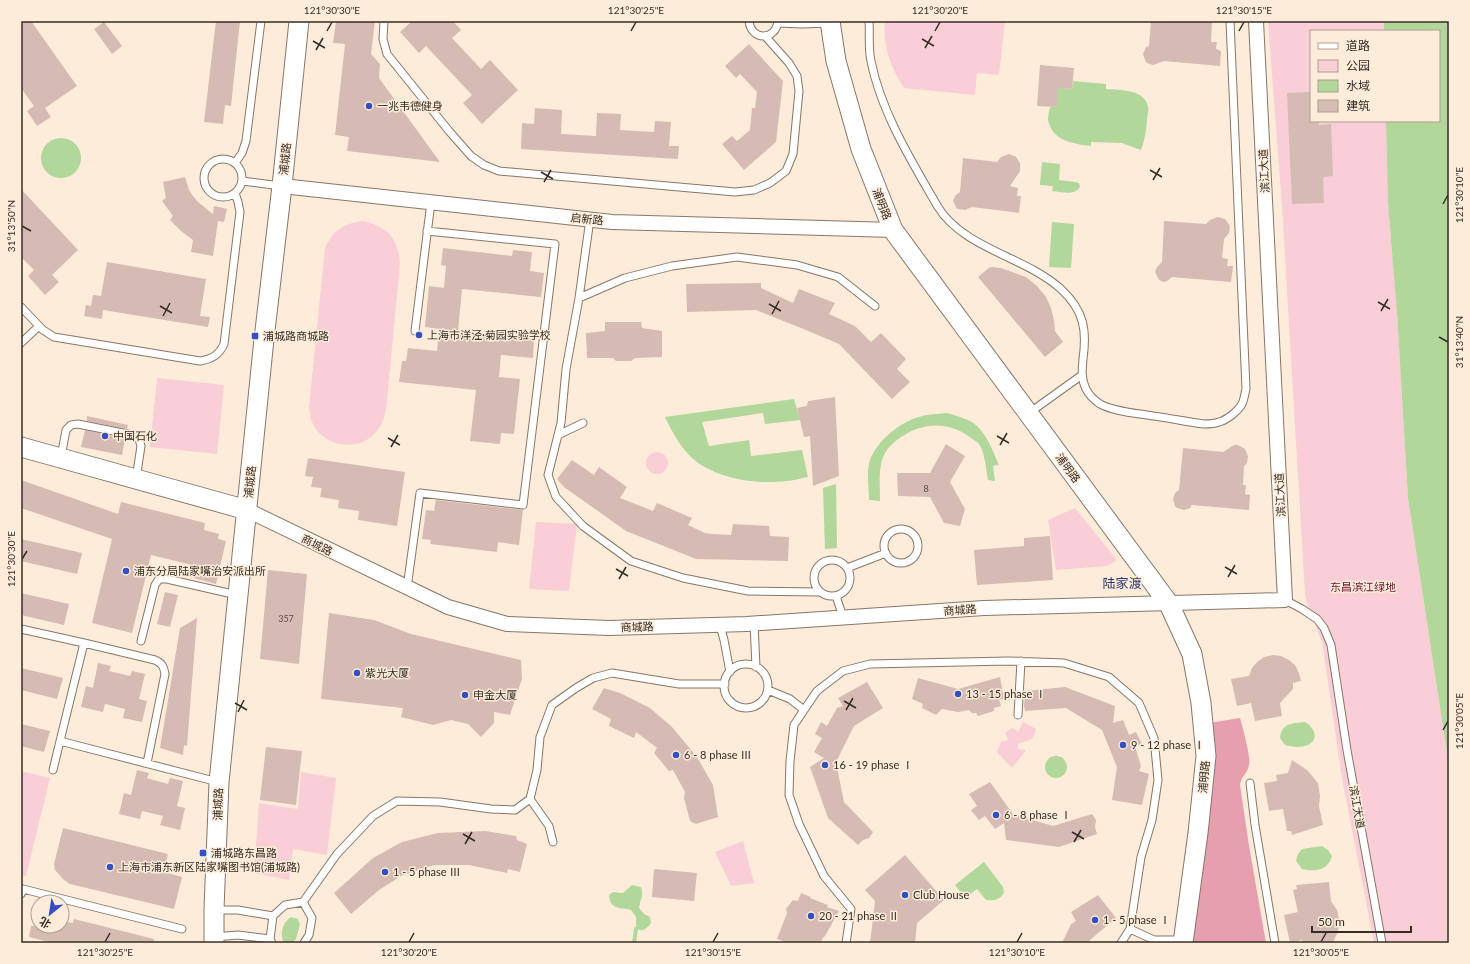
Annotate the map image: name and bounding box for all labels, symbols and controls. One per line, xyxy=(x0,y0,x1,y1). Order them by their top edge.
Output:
text: 121°30'30"E xyxy=(304,4,360,16)
text: 121°30'25"E xyxy=(608,4,664,16)
text: 121°30'20"E xyxy=(912,4,968,16)
text: 121°30'15"E xyxy=(1216,4,1272,16)
legend xyxy=(1310,30,1440,122)
text: 道路 xyxy=(1346,38,1370,53)
text: 公园 xyxy=(1346,58,1370,73)
text: 水域 xyxy=(1346,78,1370,93)
text: 建筑 xyxy=(1346,98,1370,113)
place label: 一兆韦德健身 xyxy=(377,99,443,112)
marker: 一兆韦德健身 xyxy=(364,101,374,111)
street label: 浦城路 xyxy=(276,142,293,176)
street label: 滨江大道 xyxy=(1256,149,1271,193)
text: 121°30'10"E xyxy=(1453,167,1465,223)
street label: 浦明路 xyxy=(870,186,894,222)
text: 31°13'50"N xyxy=(5,200,17,252)
street label: 启新路 xyxy=(570,210,604,227)
text: 31°13'40"N xyxy=(1453,316,1465,368)
place label: 上海市洋泾·菊园实验学校 xyxy=(427,328,551,341)
place label: 浦城路商城路 xyxy=(263,329,329,342)
marker: 上海市洋泾·菊园实验学校 xyxy=(414,330,424,340)
marker: 浦城路商城路 xyxy=(250,331,260,341)
place label: 中国石化 xyxy=(113,429,157,442)
marker: 中国石化 xyxy=(100,431,110,441)
street label: 浦明路 xyxy=(1053,451,1083,485)
street label: 浦城路 xyxy=(241,465,258,499)
street label: 滨江大道 xyxy=(1272,473,1287,517)
house number: 8 xyxy=(923,483,929,494)
text: 121°30'30"E xyxy=(5,531,17,587)
street label: 商城路 xyxy=(300,531,335,558)
place label: 浦东分局陆家嘴治安派出所 xyxy=(134,564,266,577)
marker: 浦东分局陆家嘴治安派出所 xyxy=(121,566,131,576)
district label: 陆家渡 xyxy=(1102,575,1142,591)
park label: 东昌滨江绿地 xyxy=(1330,580,1396,593)
street label: 商城路 xyxy=(943,602,977,617)
house number: 357 xyxy=(278,613,294,624)
street label: 商城路 xyxy=(620,619,654,634)
place label: 紫光大厦 xyxy=(365,666,409,679)
marker: 紫光大厦 xyxy=(352,668,362,678)
place label: 13 - 15 phase Ⅰ xyxy=(966,687,1046,700)
place label: 申金大厦 xyxy=(473,688,517,701)
marker: 13 - 15 phase Ⅰ xyxy=(953,689,963,699)
marker: 申金大厦 xyxy=(460,690,470,700)
text: 121°30'05"E xyxy=(1453,693,1465,749)
place label: 9 - 12 phase Ⅰ xyxy=(1131,738,1205,751)
marker: 9 - 12 phase Ⅰ xyxy=(1118,740,1128,750)
place label: 6 - 8 phase Ⅲ xyxy=(684,748,751,761)
marker: 6 - 8 phase Ⅲ xyxy=(671,750,681,760)
place label: 16 - 19 phase Ⅰ xyxy=(833,758,913,771)
marker: 16 - 19 phase Ⅰ xyxy=(820,760,830,770)
street label: 浦明路 xyxy=(1196,760,1211,794)
street label: 滨江大道 xyxy=(1347,784,1368,830)
street label: 浦城路 xyxy=(210,787,225,821)
place label: 6 - 8 phase Ⅰ xyxy=(1004,808,1071,821)
marker: 6 - 8 phase Ⅰ xyxy=(991,810,1001,820)
place label: 浦城路东昌路 xyxy=(211,846,277,859)
marker: 浦城路东昌路 xyxy=(198,848,208,858)
place label: 上海市浦东新区陆家嘴图书馆(浦城路) xyxy=(118,860,300,873)
marker: 上海市浦东新区陆家嘴图书馆(浦城路) xyxy=(105,862,115,872)
place label: 1 - 5 phase Ⅲ xyxy=(393,865,460,878)
marker: 1 - 5 phase Ⅲ xyxy=(380,867,390,877)
place label: Club House xyxy=(913,888,969,901)
marker: Club House xyxy=(900,890,910,900)
north arrow xyxy=(30,894,70,934)
scale bar xyxy=(1312,908,1411,934)
place label: 20 - 21 phase Ⅱ xyxy=(819,909,899,922)
marker: 20 - 21 phase Ⅱ xyxy=(806,911,816,921)
place label: 1 - 5 phase Ⅰ xyxy=(1103,913,1170,926)
text: 50 m xyxy=(1318,914,1345,929)
text: 北 xyxy=(37,915,53,931)
marker: 1 - 5 phase Ⅰ xyxy=(1090,915,1100,925)
text: 121°30'25"E xyxy=(77,946,133,958)
text: 121°30'20"E xyxy=(381,946,437,958)
text: 121°30'15"E xyxy=(685,946,741,958)
text: 121°30'10"E xyxy=(989,946,1045,958)
text: 121°30'05"E xyxy=(1293,946,1349,958)

